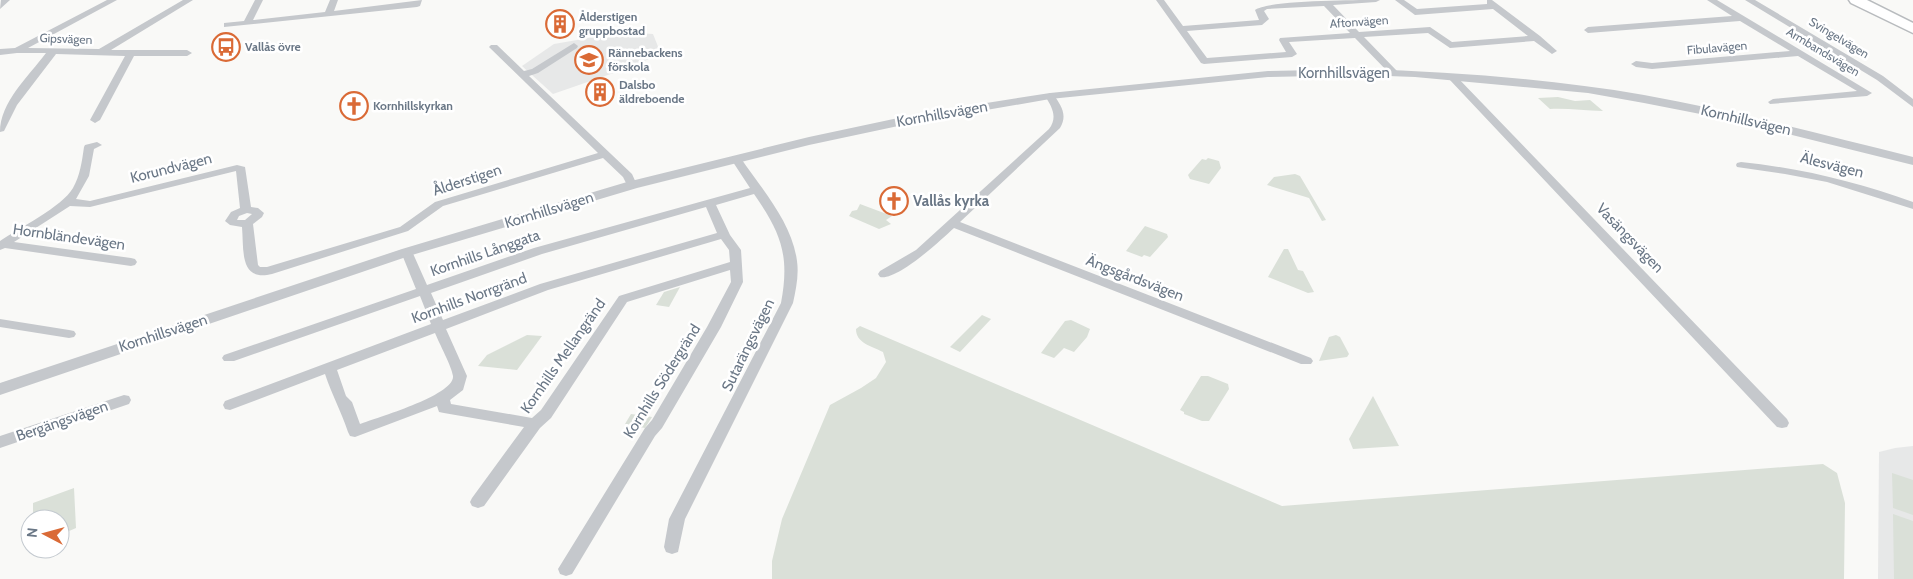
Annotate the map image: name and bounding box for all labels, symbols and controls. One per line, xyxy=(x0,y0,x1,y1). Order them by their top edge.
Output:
building icon: Ålderstigen gruppbostad xyxy=(545,9,575,39)
place label: Ålderstigen gruppbostad xyxy=(579,9,645,38)
street label: Aftonvägen xyxy=(1329,12,1389,31)
street label: Svingelvägen xyxy=(1807,14,1872,61)
street label: Armbandsvägen xyxy=(1784,24,1863,79)
street label: Gipsvägen xyxy=(39,30,93,47)
bus stop icon: Vallås övre xyxy=(211,32,241,62)
street label: Fibulavägen xyxy=(1686,37,1748,58)
place label: Vallås övre xyxy=(245,39,301,54)
school or university icon: Rännebackens förskola xyxy=(574,45,604,75)
place label: Rännebackens förskola xyxy=(608,45,683,74)
street label: Kornhillsvägen xyxy=(1298,64,1390,82)
building icon: Dalsbo äldreboende xyxy=(585,77,615,107)
place label: Dalsbo äldreboende xyxy=(619,77,685,106)
church icon: Kornhillskyrkan xyxy=(339,91,369,121)
street label: Kornhillsvägen xyxy=(895,97,989,131)
place label: Kornhillskyrkan xyxy=(373,98,453,113)
street label: Kornhillsvägen xyxy=(1699,101,1793,139)
street label: Älesvägen xyxy=(1799,148,1865,182)
street label: Korundvägen xyxy=(128,149,214,187)
street label: Ålderstigen xyxy=(430,159,504,200)
church icon: Vallås kyrka xyxy=(879,186,909,216)
street label: Kornhillsvägen xyxy=(502,188,596,232)
place label: Vallås kyrka xyxy=(913,192,990,210)
street label: Vasängsvägen xyxy=(1593,200,1667,276)
street label: Hornbländevägen xyxy=(12,220,126,254)
street label: Kornhills Långgata xyxy=(428,226,543,280)
street label: Ängsgårdsvägen xyxy=(1084,251,1186,305)
street label: Kornhills Norrgränd xyxy=(409,269,529,327)
street label: Kornhills Mellangränd xyxy=(517,295,609,417)
street label: Sutarängsvägen xyxy=(718,296,778,394)
street label: Kornhillsvägen xyxy=(116,310,210,356)
street label: Kornhills Södergränd xyxy=(620,321,704,441)
street label: Bergängsvägen xyxy=(14,397,110,445)
north arrow xyxy=(20,509,70,559)
text: N xyxy=(23,527,42,539)

